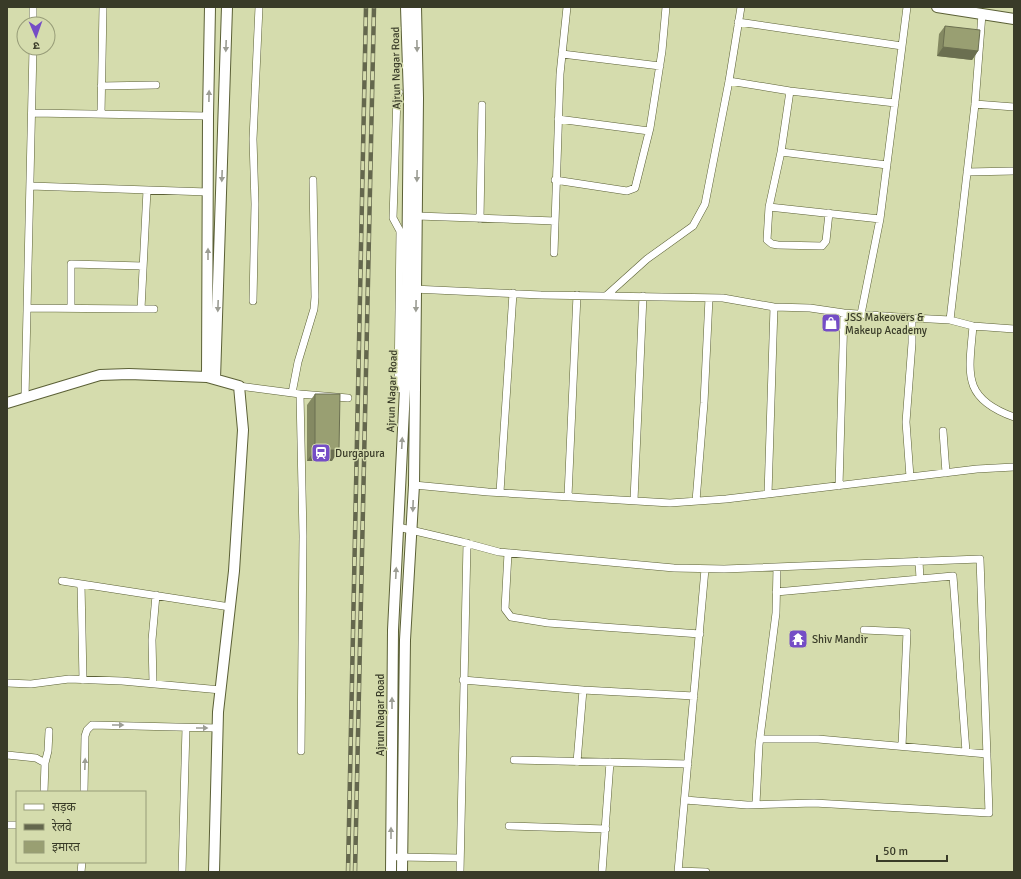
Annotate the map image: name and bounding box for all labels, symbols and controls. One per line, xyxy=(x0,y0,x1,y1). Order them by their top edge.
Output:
north arrow xyxy=(16,16,56,56)
street label: Ajrun Nagar Road xyxy=(389,26,403,109)
text: उ xyxy=(32,39,40,52)
one-way arrow xyxy=(223,40,229,53)
one-way arrow xyxy=(414,40,420,53)
one-way arrow xyxy=(205,90,212,102)
one-way arrow xyxy=(219,170,225,183)
one-way arrow xyxy=(414,170,420,183)
one-way arrow xyxy=(205,247,211,260)
one-way arrow xyxy=(215,300,221,313)
one-way arrow xyxy=(413,300,419,313)
place label: JSS Makeovers & Makeup Academy xyxy=(845,311,928,337)
shop icon: JSS Makeovers & Makeup Academy xyxy=(820,312,842,334)
street label: Ajrun Nagar Road xyxy=(384,349,400,433)
one-way arrow xyxy=(399,437,406,449)
station icon: Durgapura xyxy=(310,442,332,464)
place label: Durgapura xyxy=(335,447,385,460)
one-way arrow xyxy=(410,500,417,512)
one-way arrow xyxy=(392,567,399,579)
temple icon: Shiv Mandir xyxy=(787,628,809,650)
place label: Shiv Mandir xyxy=(812,633,868,646)
street label: Ajrun Nagar Road xyxy=(374,673,387,756)
one-way arrow xyxy=(389,696,395,709)
one-way arrow xyxy=(112,722,125,728)
one-way arrow xyxy=(196,725,209,731)
one-way arrow xyxy=(81,758,88,770)
legend xyxy=(16,791,146,863)
text: सड़क xyxy=(52,800,77,815)
text: रेलवे xyxy=(52,819,72,835)
one-way arrow xyxy=(388,826,394,839)
scale bar xyxy=(877,837,947,863)
text: इमारत xyxy=(52,840,81,855)
text: 50 m xyxy=(883,844,908,859)

